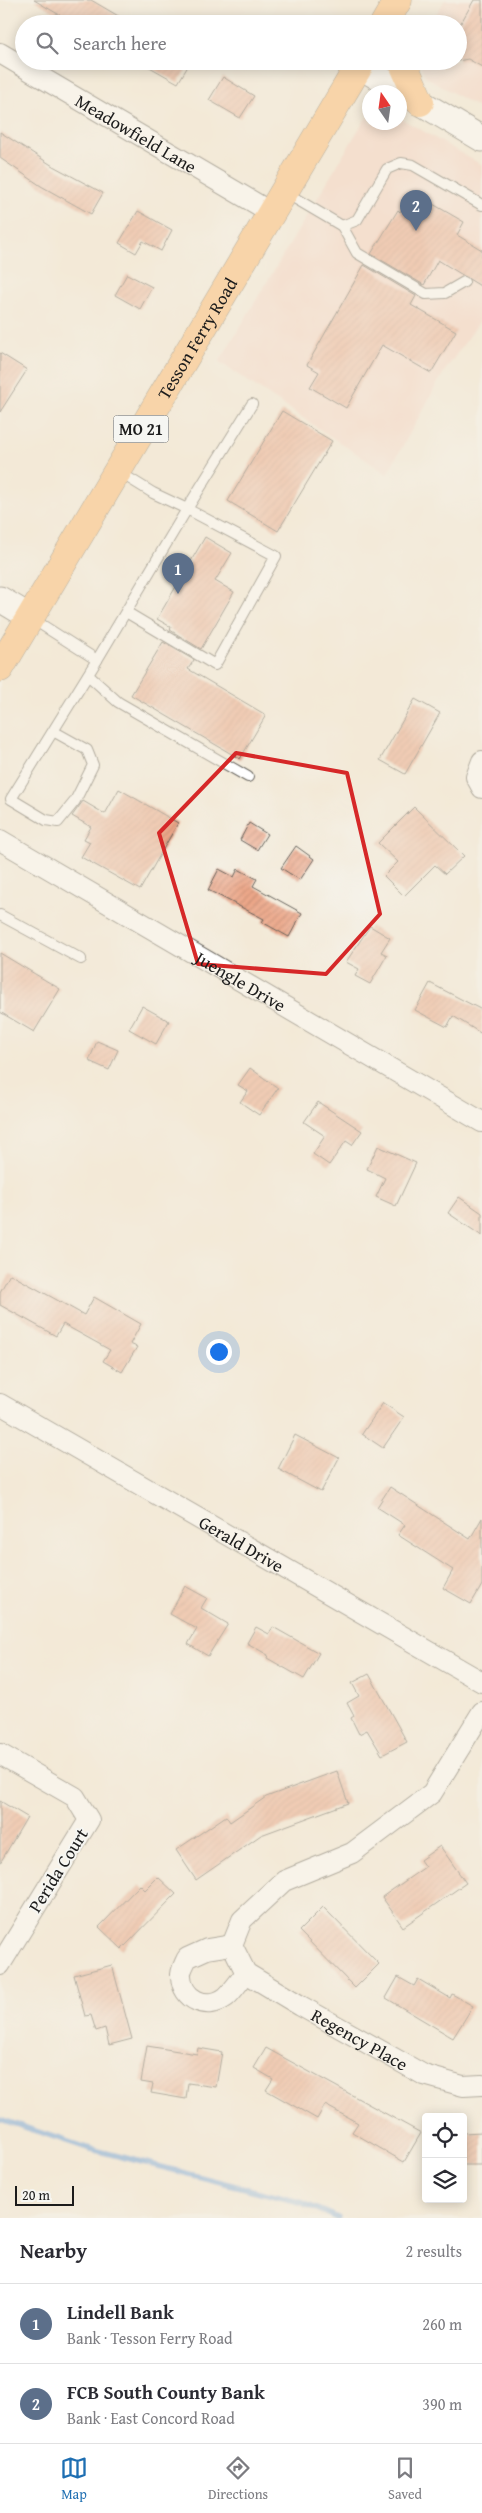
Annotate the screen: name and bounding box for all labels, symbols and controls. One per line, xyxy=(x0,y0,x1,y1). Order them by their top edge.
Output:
search box xyxy=(15,15,467,70)
icon: search xyxy=(33,29,61,57)
text: Search here xyxy=(73,29,167,57)
north arrow xyxy=(362,85,407,130)
street label: Meadowfield Lane xyxy=(70,87,202,179)
pin: 2 xyxy=(400,190,432,231)
street label: Tesson Ferry Road xyxy=(150,272,244,404)
road number: MO 21 xyxy=(114,416,168,442)
pin: 1 xyxy=(162,553,194,594)
street label: Juengle Drive xyxy=(189,943,291,1018)
your location xyxy=(206,1339,232,1365)
street label: Gerald Drive xyxy=(194,1508,289,1579)
street label: Perida Court xyxy=(21,1822,95,1918)
street label: Regency Place xyxy=(307,2001,413,2077)
map controls xyxy=(422,2113,467,2203)
button: locate xyxy=(422,2113,467,2158)
button: layers xyxy=(422,2158,467,2203)
scale bar xyxy=(15,2183,74,2206)
text: 20 m xyxy=(22,2185,50,2205)
text: Nearby xyxy=(20,2235,87,2266)
text: 2 results xyxy=(405,2239,462,2263)
text: Lindell Bank xyxy=(67,2298,174,2326)
text: 1 xyxy=(32,2312,40,2336)
text: 260 m xyxy=(422,2312,462,2336)
text: Bank · Tesson Ferry Road xyxy=(67,2326,233,2350)
text: FCB South County Bank xyxy=(67,2378,265,2406)
text: 2 xyxy=(32,2392,40,2416)
text: 390 m xyxy=(422,2392,462,2416)
text: Bank · East Concord Road xyxy=(67,2406,235,2430)
tab: Map xyxy=(60,2454,88,2504)
tab: Directions xyxy=(208,2454,268,2504)
tab: Saved xyxy=(388,2454,422,2504)

